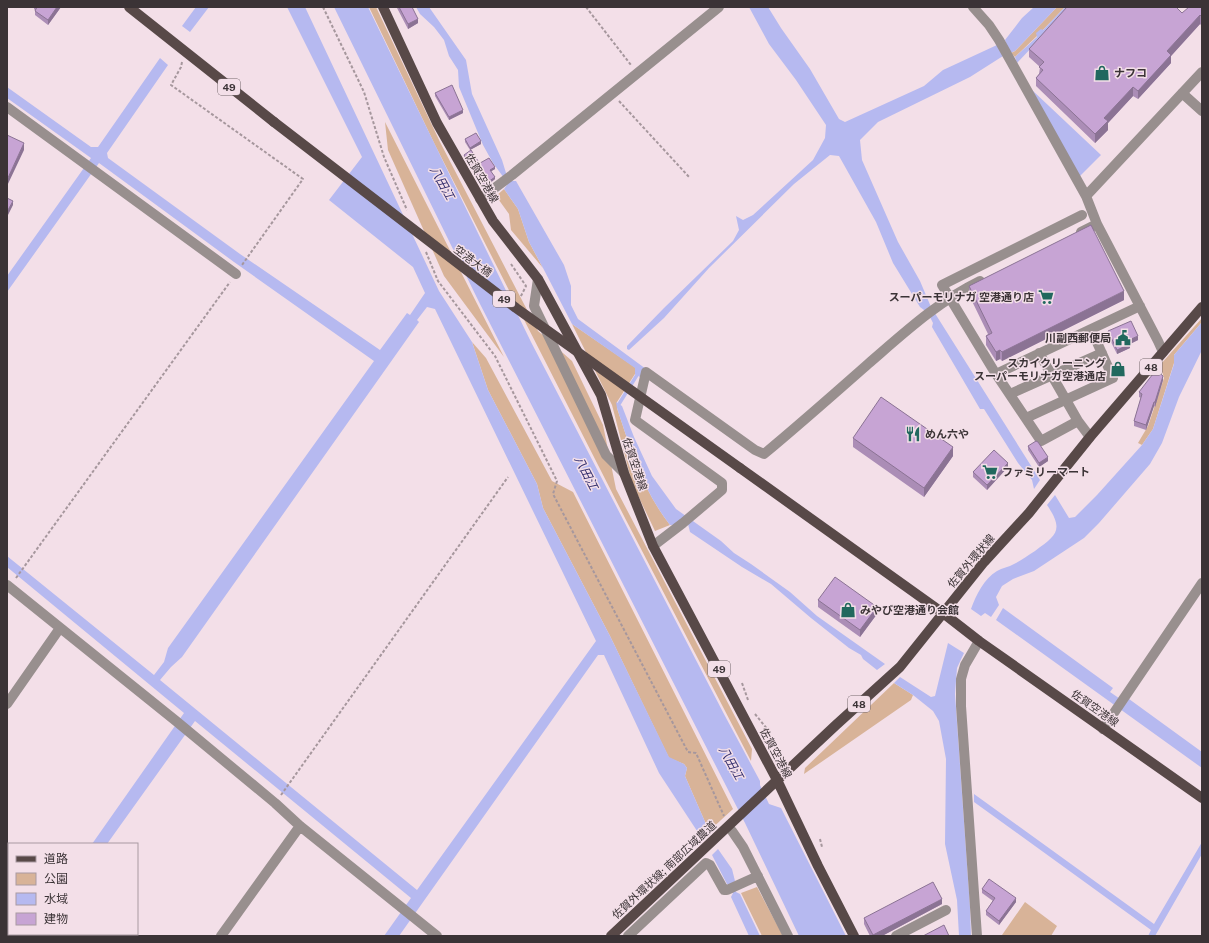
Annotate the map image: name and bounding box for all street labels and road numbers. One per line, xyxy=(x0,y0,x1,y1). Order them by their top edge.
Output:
road number: 49 xyxy=(218,79,240,95)
street label: 佐賀空港線 xyxy=(463,151,501,205)
street label: 空港大橋 xyxy=(452,243,494,279)
road number: 49 xyxy=(493,291,515,307)
road number: 48 xyxy=(1140,359,1162,375)
street label: 佐賀空港線 xyxy=(620,436,650,492)
street label: 佐賀外環状線 xyxy=(945,532,997,590)
road number: 49 xyxy=(708,661,730,677)
street label: 佐賀空港線 xyxy=(1069,687,1121,729)
road number: 48 xyxy=(848,696,870,712)
street label: 佐賀空港線 xyxy=(758,726,794,780)
street label: 佐賀外環状線; 南部広域農道 xyxy=(610,819,718,921)

